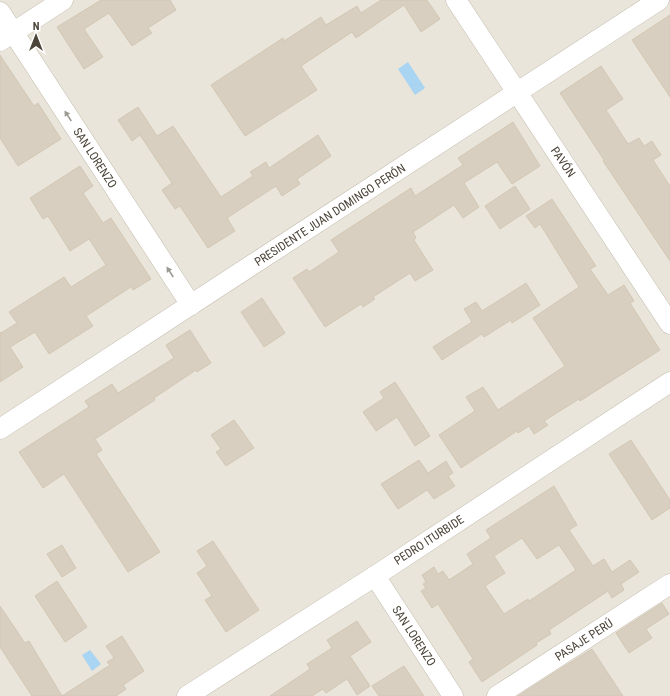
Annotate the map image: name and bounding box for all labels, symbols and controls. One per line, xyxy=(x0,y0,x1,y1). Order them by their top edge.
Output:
north arrow xyxy=(16,16,56,56)
text: N xyxy=(33,20,40,33)
one-way arrow xyxy=(64,111,72,122)
street label: SAN LORENZO xyxy=(70,125,120,191)
street label: PAVÓN xyxy=(548,144,579,180)
street label: PRESIDENTE JUAN DOMINGO PERÓN xyxy=(251,160,408,269)
one-way arrow xyxy=(166,266,173,278)
street label: PEDRO ITURBIDE xyxy=(391,512,467,568)
street label: SAN LORENZO xyxy=(389,603,439,669)
street label: PASAJE PERÚ xyxy=(552,615,616,664)

